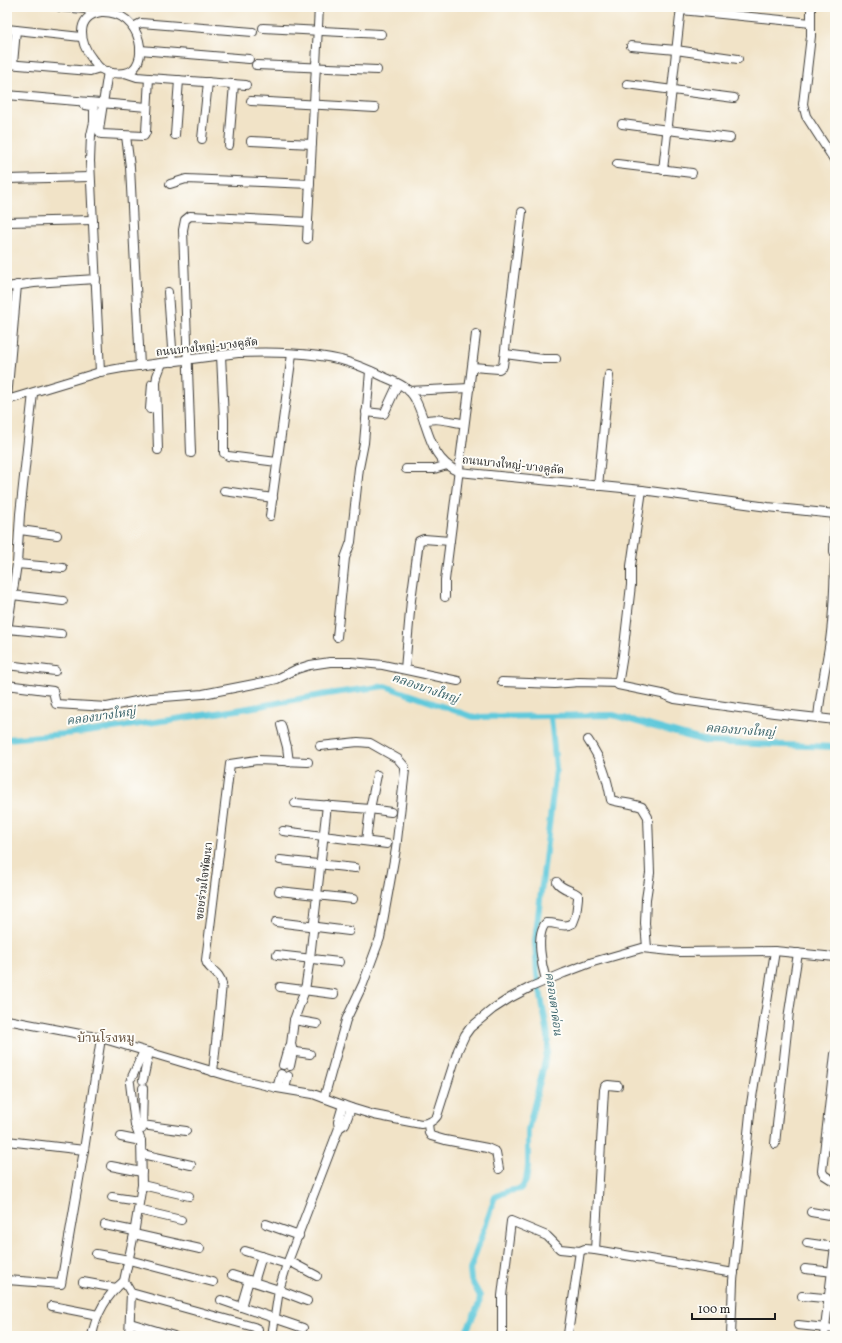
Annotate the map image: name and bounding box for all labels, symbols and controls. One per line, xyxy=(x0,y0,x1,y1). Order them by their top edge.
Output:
street label: ถนนบางใหญ่-บางคูลัด xyxy=(155,334,259,361)
street label: ถนนบางใหญ่-บางคูลัด xyxy=(461,452,565,479)
water label: คลองบางใหญ่ xyxy=(390,668,463,709)
water label: คลองบางใหญ่ xyxy=(65,702,138,730)
water label: คลองบางใหญ่ xyxy=(705,719,777,742)
street label: ซอยร่วมใจพัฒนา xyxy=(192,841,217,921)
water label: คลองตาด่อน xyxy=(541,971,565,1037)
district label: บ้านโรงหมู xyxy=(77,1029,135,1048)
scale bar xyxy=(692,1295,775,1321)
text: 100 m xyxy=(698,1302,731,1318)

